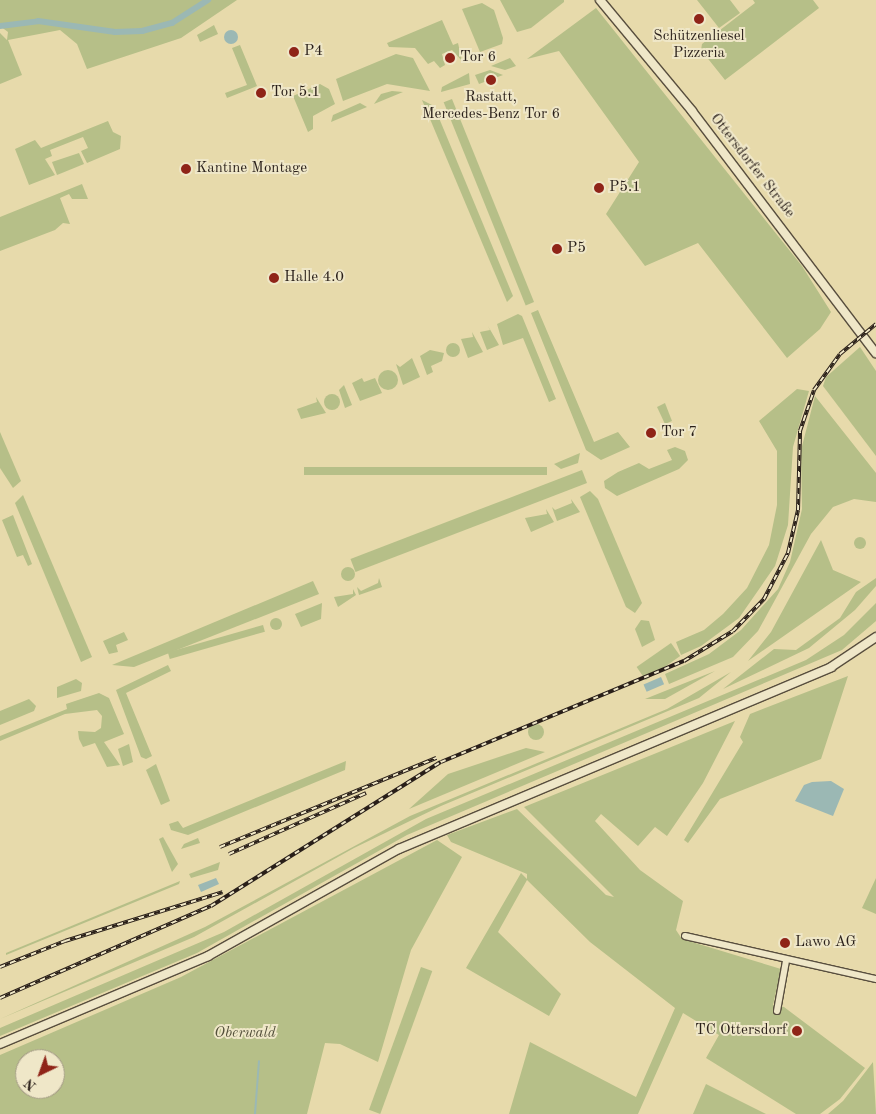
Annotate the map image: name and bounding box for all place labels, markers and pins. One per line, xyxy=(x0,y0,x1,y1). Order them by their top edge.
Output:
marker: Schützenliesel Pizzeria xyxy=(693,13,705,25)
place label: Schützenliesel Pizzeria xyxy=(653,27,745,62)
place label: P4 xyxy=(304,43,323,61)
marker: P4 xyxy=(288,46,300,58)
place label: Tor 6 xyxy=(460,49,496,67)
marker: Tor 6 xyxy=(444,52,456,64)
marker: Rastatt, Mercedes-Benz Tor 6 xyxy=(485,74,497,86)
place label: Tor 5.1 xyxy=(271,84,320,102)
marker: Tor 5.1 xyxy=(255,87,267,99)
place label: Rastatt, Mercedes-Benz Tor 6 xyxy=(422,88,560,123)
place label: Kantine Montage xyxy=(196,160,307,178)
marker: Kantine Montage xyxy=(180,163,192,175)
place label: P5.1 xyxy=(609,179,641,197)
marker: P5.1 xyxy=(593,182,605,194)
place label: P5 xyxy=(567,240,586,258)
marker: P5 xyxy=(551,243,563,255)
place label: Halle 4.0 xyxy=(284,269,344,287)
marker: Halle 4.0 xyxy=(268,272,280,284)
place label: Tor 7 xyxy=(661,424,697,442)
marker: Tor 7 xyxy=(645,427,657,439)
place label: Lawo AG xyxy=(795,934,856,952)
marker: Lawo AG xyxy=(779,937,791,949)
place label: TC Ottersdorf xyxy=(695,1022,787,1040)
marker: TC Ottersdorf xyxy=(791,1025,803,1037)

